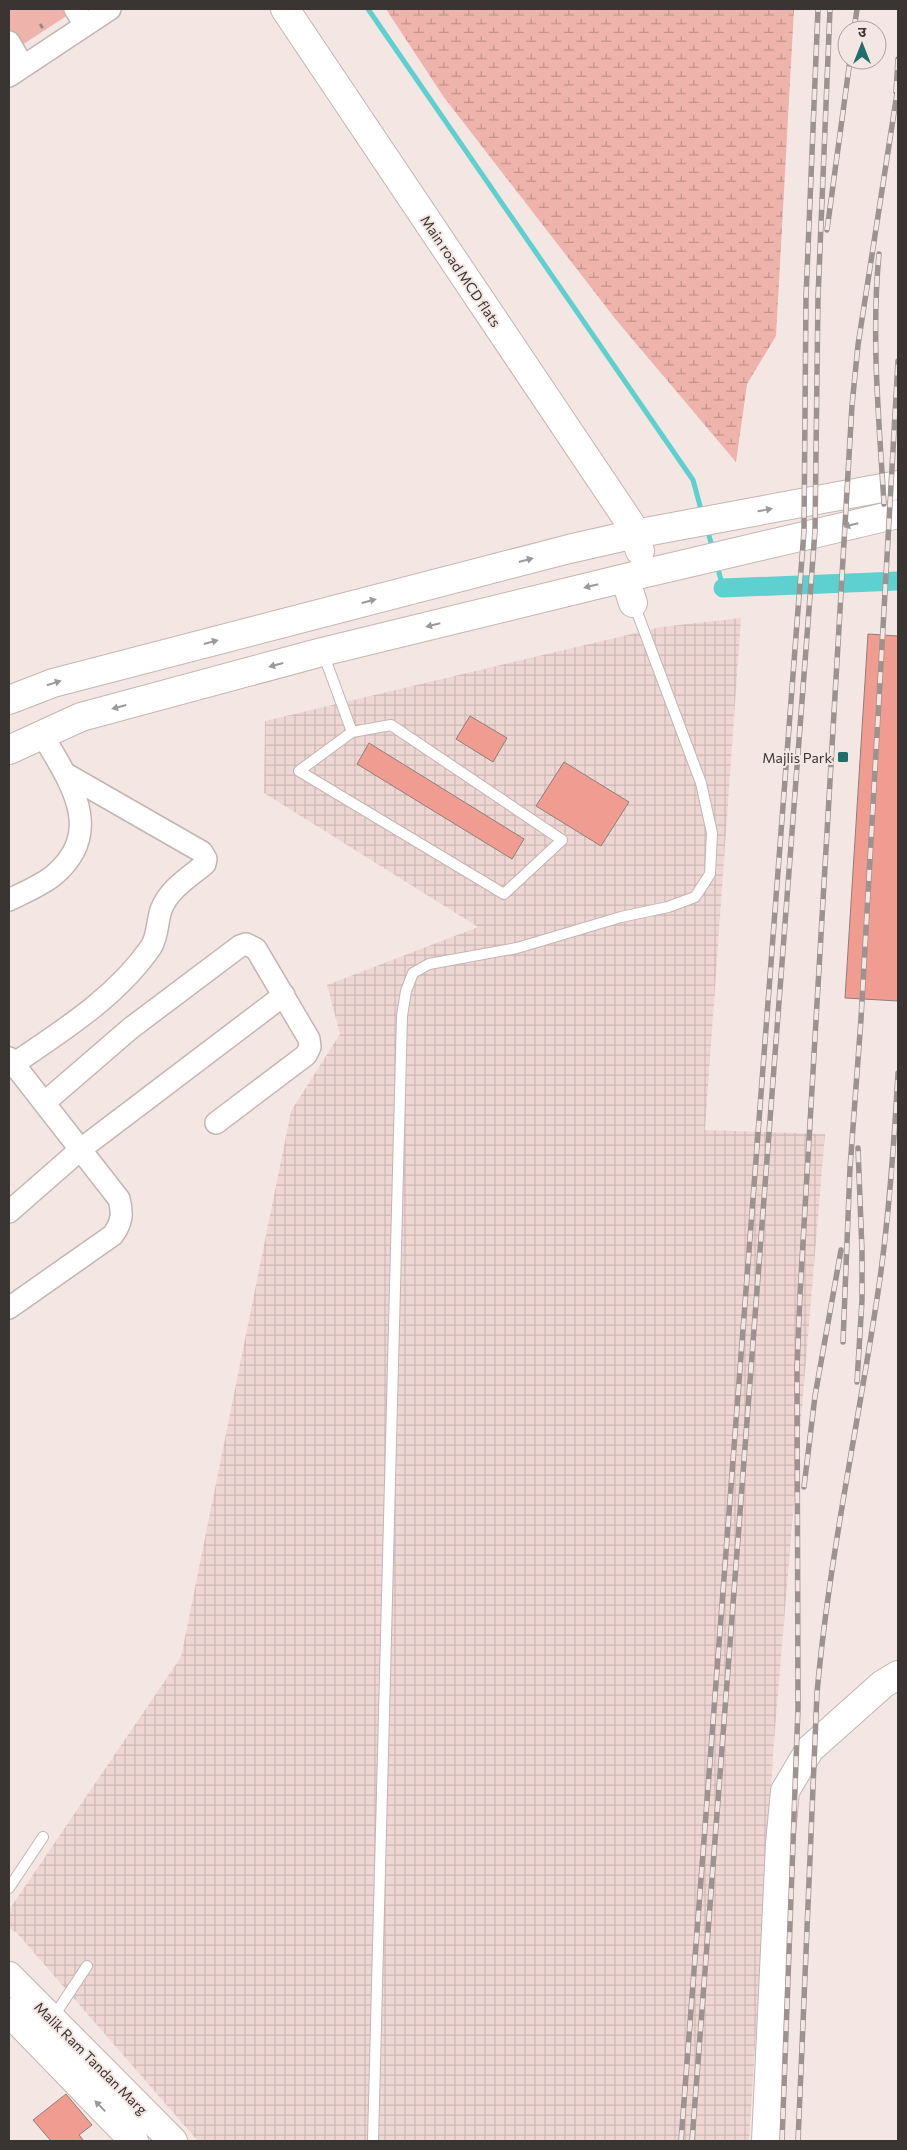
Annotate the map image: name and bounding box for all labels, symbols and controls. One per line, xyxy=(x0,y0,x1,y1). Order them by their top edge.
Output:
north arrow xyxy=(837,20,887,70)
text: उ xyxy=(858,23,867,40)
street label: Main road MCD flats xyxy=(417,212,505,330)
one-way arrow xyxy=(758,505,774,513)
one-way arrow xyxy=(843,521,858,529)
one-way arrow xyxy=(519,556,534,564)
one-way arrow xyxy=(584,582,599,590)
one-way arrow xyxy=(361,597,376,605)
one-way arrow xyxy=(426,621,441,629)
one-way arrow xyxy=(204,638,219,646)
one-way arrow xyxy=(268,661,283,669)
one-way arrow xyxy=(47,679,62,686)
one-way arrow xyxy=(111,703,126,711)
place label: Majlis Park xyxy=(762,749,832,766)
marker: Majlis Park xyxy=(836,750,850,764)
street label: Malik Ram Tandan Marg xyxy=(31,1998,151,2118)
one-way arrow xyxy=(94,2100,106,2112)

